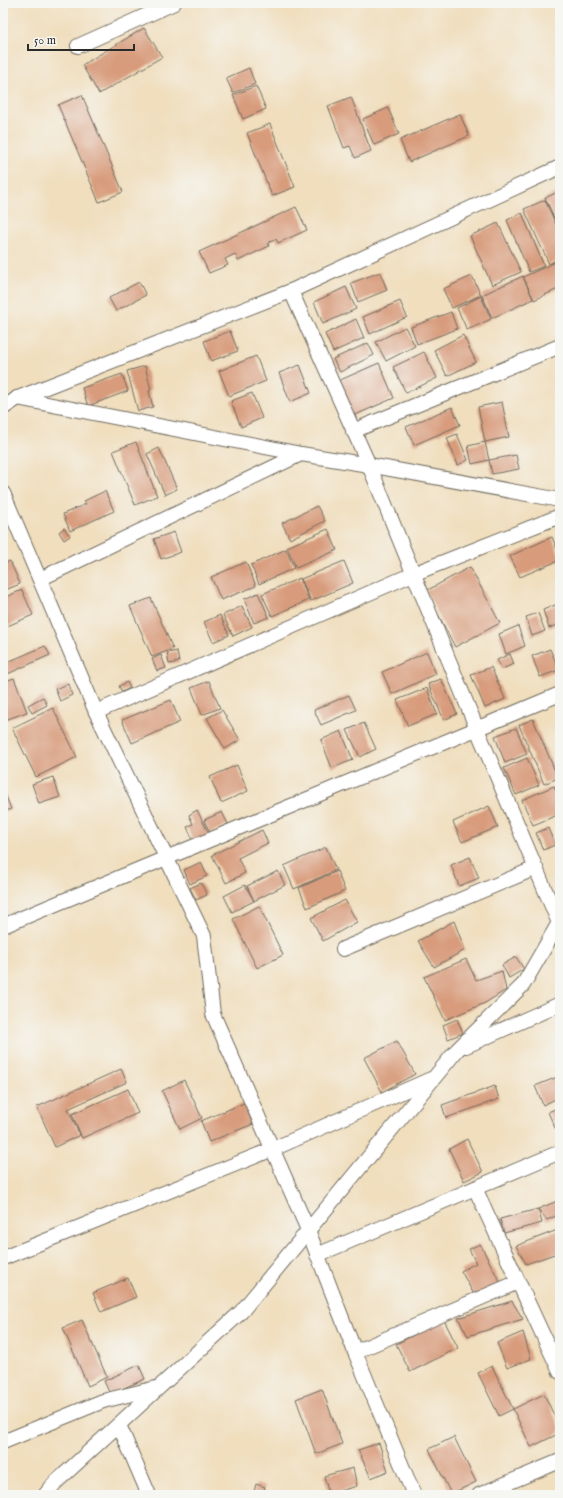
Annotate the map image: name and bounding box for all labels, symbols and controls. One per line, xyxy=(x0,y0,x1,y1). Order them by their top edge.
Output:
scale bar xyxy=(28,26,134,52)
text: 50 m xyxy=(34,33,56,48)

